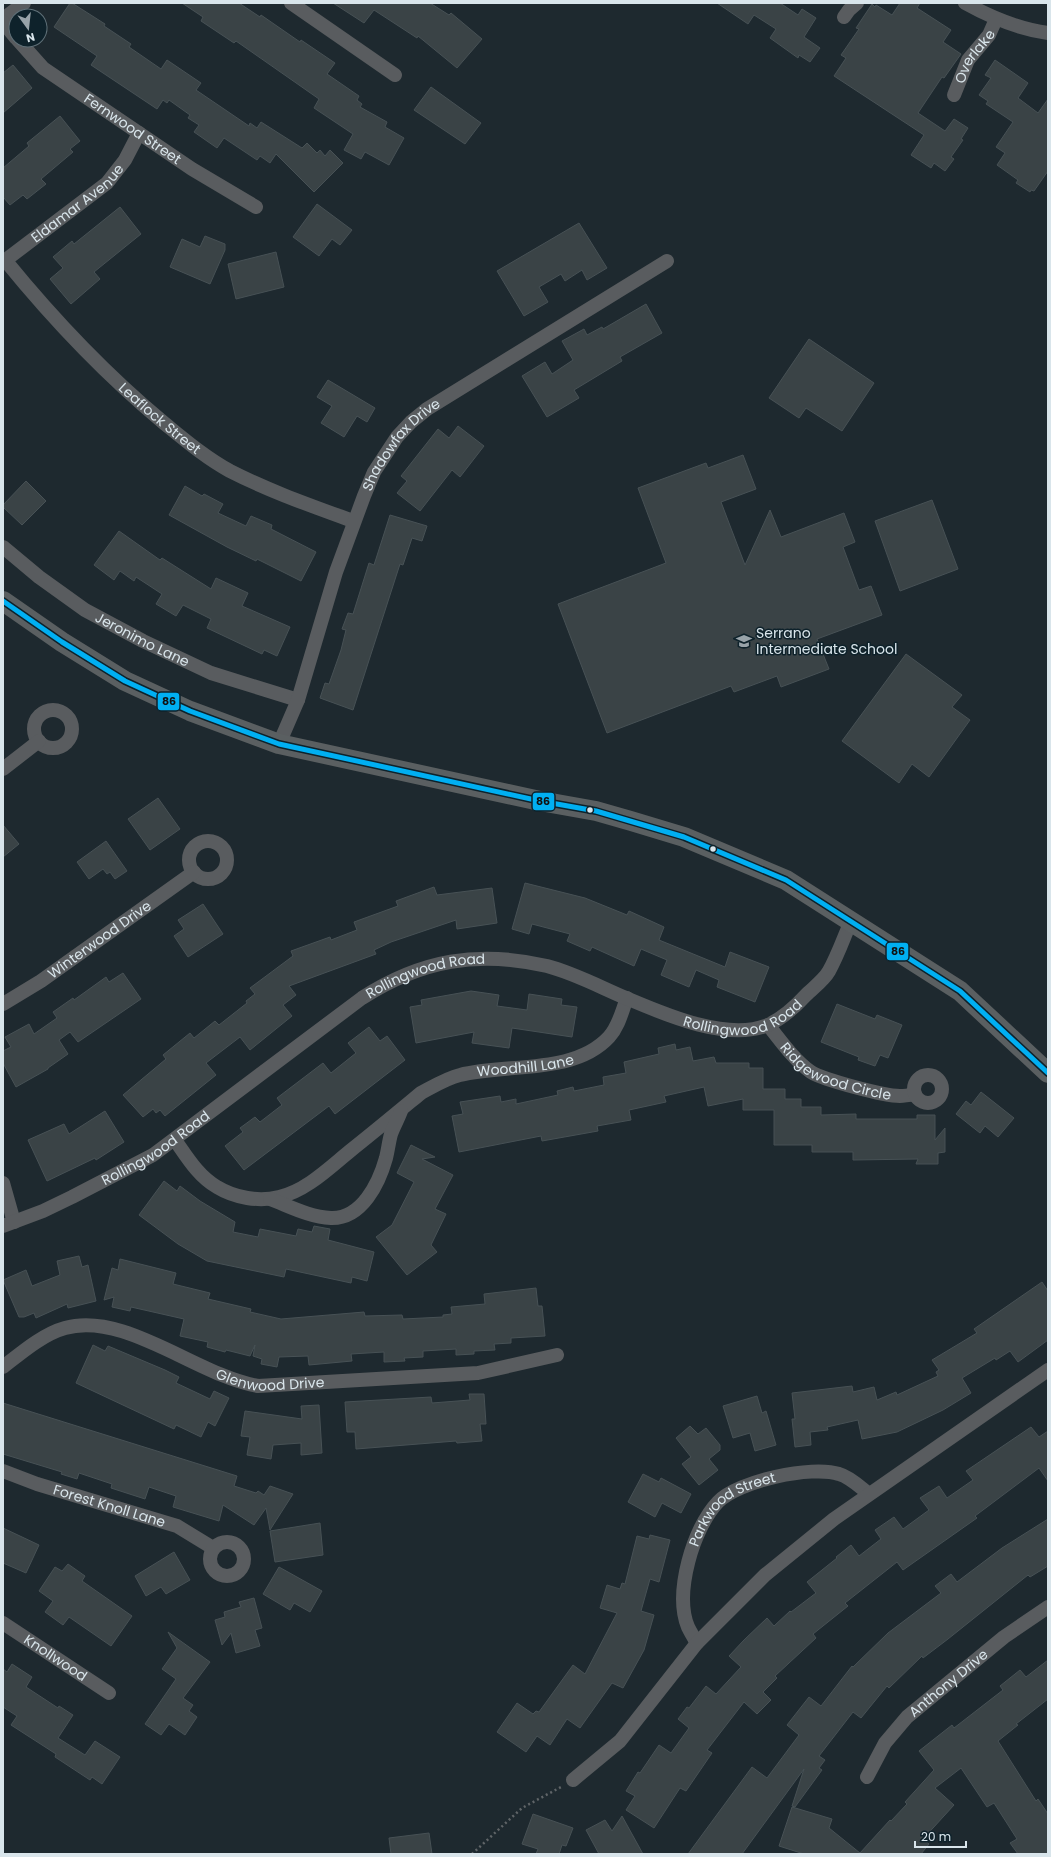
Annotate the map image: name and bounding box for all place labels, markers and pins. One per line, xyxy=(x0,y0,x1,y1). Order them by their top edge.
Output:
place label: Serrano Intermediate School xyxy=(756,623,897,659)
school or university icon: Serrano Intermediate School xyxy=(735,632,753,650)
unlabelled marker xyxy=(585,805,595,815)
unlabelled marker xyxy=(708,844,718,854)

